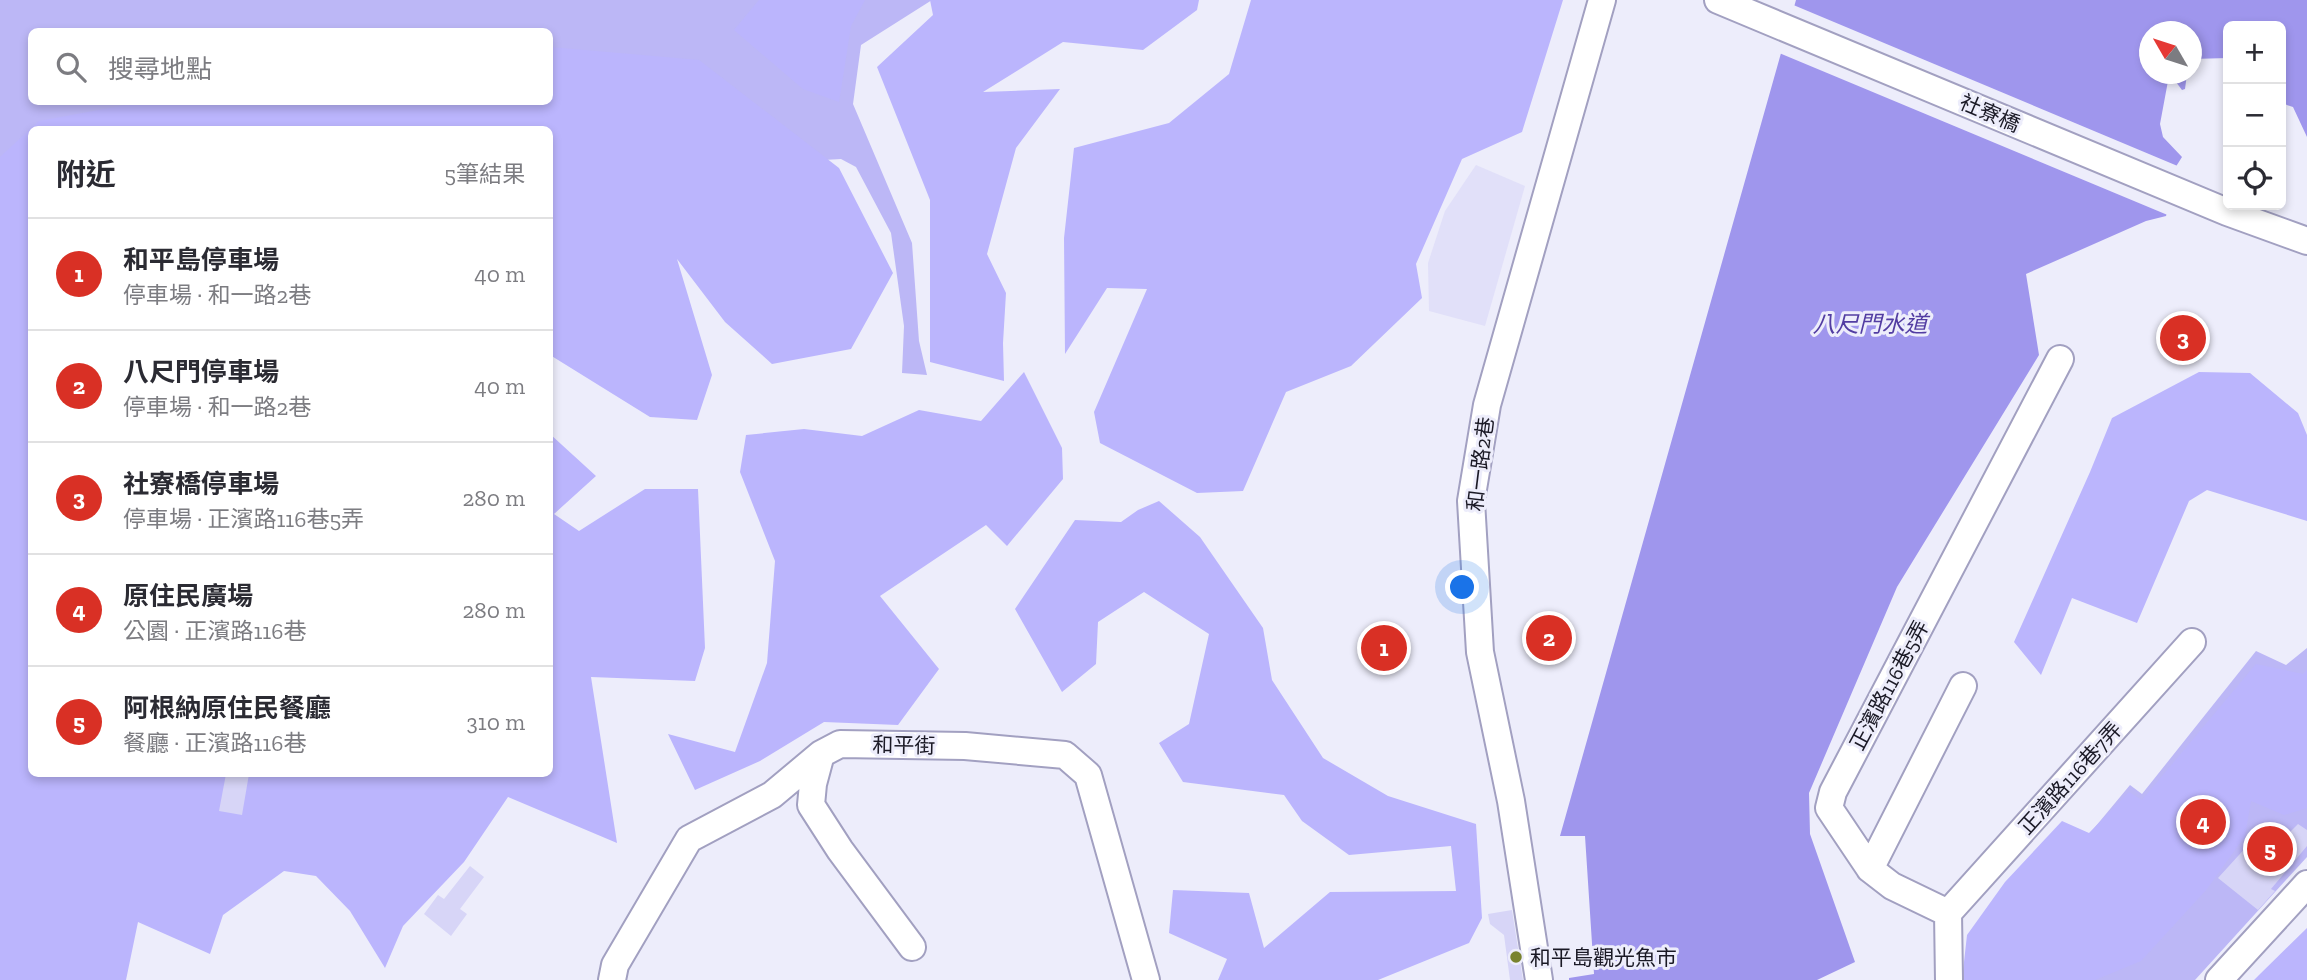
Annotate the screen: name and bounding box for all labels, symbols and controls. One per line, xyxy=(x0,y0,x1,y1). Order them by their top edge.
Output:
north arrow xyxy=(2139,21,2202,84)
map controls xyxy=(2223,21,2286,210)
button: + xyxy=(2223,21,2286,84)
search box xyxy=(28,28,553,105)
icon: search xyxy=(52,48,90,86)
text: 搜尋地點 xyxy=(108,53,212,85)
button: − xyxy=(2223,84,2286,147)
street label: 社寮橋 xyxy=(1956,89,2024,137)
button: locate xyxy=(2223,147,2286,210)
text: 附近 xyxy=(56,157,116,193)
text: 5筆結果 xyxy=(444,160,525,188)
text: 和平島停車場 xyxy=(123,244,279,276)
text: 1 xyxy=(74,260,84,288)
text: 40 m xyxy=(474,260,525,288)
text: 停車場 · 和一路2巷 xyxy=(123,281,311,309)
water label: 八尺門水道 xyxy=(1813,310,1931,338)
pin: 3 xyxy=(2160,312,2206,364)
text: 八尺門停車場 xyxy=(123,356,279,388)
text: 2 xyxy=(73,372,85,400)
text: 40 m xyxy=(474,372,525,400)
text: 停車場 · 和一路2巷 xyxy=(123,393,311,421)
street label: 和一路2巷 xyxy=(1462,415,1498,513)
text: 社寮橋停車場 xyxy=(123,468,279,500)
text: 3 xyxy=(73,484,85,512)
text: 280 m xyxy=(462,484,525,512)
text: 停車場 · 正濱路116巷5弄 xyxy=(123,505,364,533)
your location xyxy=(1445,570,1479,604)
text: 原住民廣場 xyxy=(123,580,253,612)
text: 4 xyxy=(72,596,86,624)
text: 280 m xyxy=(462,596,525,624)
pin: 2 xyxy=(1526,612,1572,664)
street label: 正濱路116巷5弄 xyxy=(1844,616,1934,754)
text: 公園 · 正濱路116巷 xyxy=(123,617,306,645)
pin: 1 xyxy=(1361,622,1407,674)
text: 阿根納原住民餐廳 xyxy=(123,692,331,724)
text: 5 xyxy=(73,708,85,736)
text: 310 m xyxy=(467,708,525,736)
street label: 正濱路116巷7弄 xyxy=(2013,717,2127,839)
text: 餐廳 · 正濱路116巷 xyxy=(123,729,306,757)
street label: 和平街 xyxy=(872,732,936,758)
pin: 4 xyxy=(2180,796,2226,848)
pin: 5 xyxy=(2247,823,2293,875)
place label: 和平島觀光魚市 xyxy=(1530,945,1677,970)
marker: 和平島觀光魚市 xyxy=(1508,949,1524,965)

